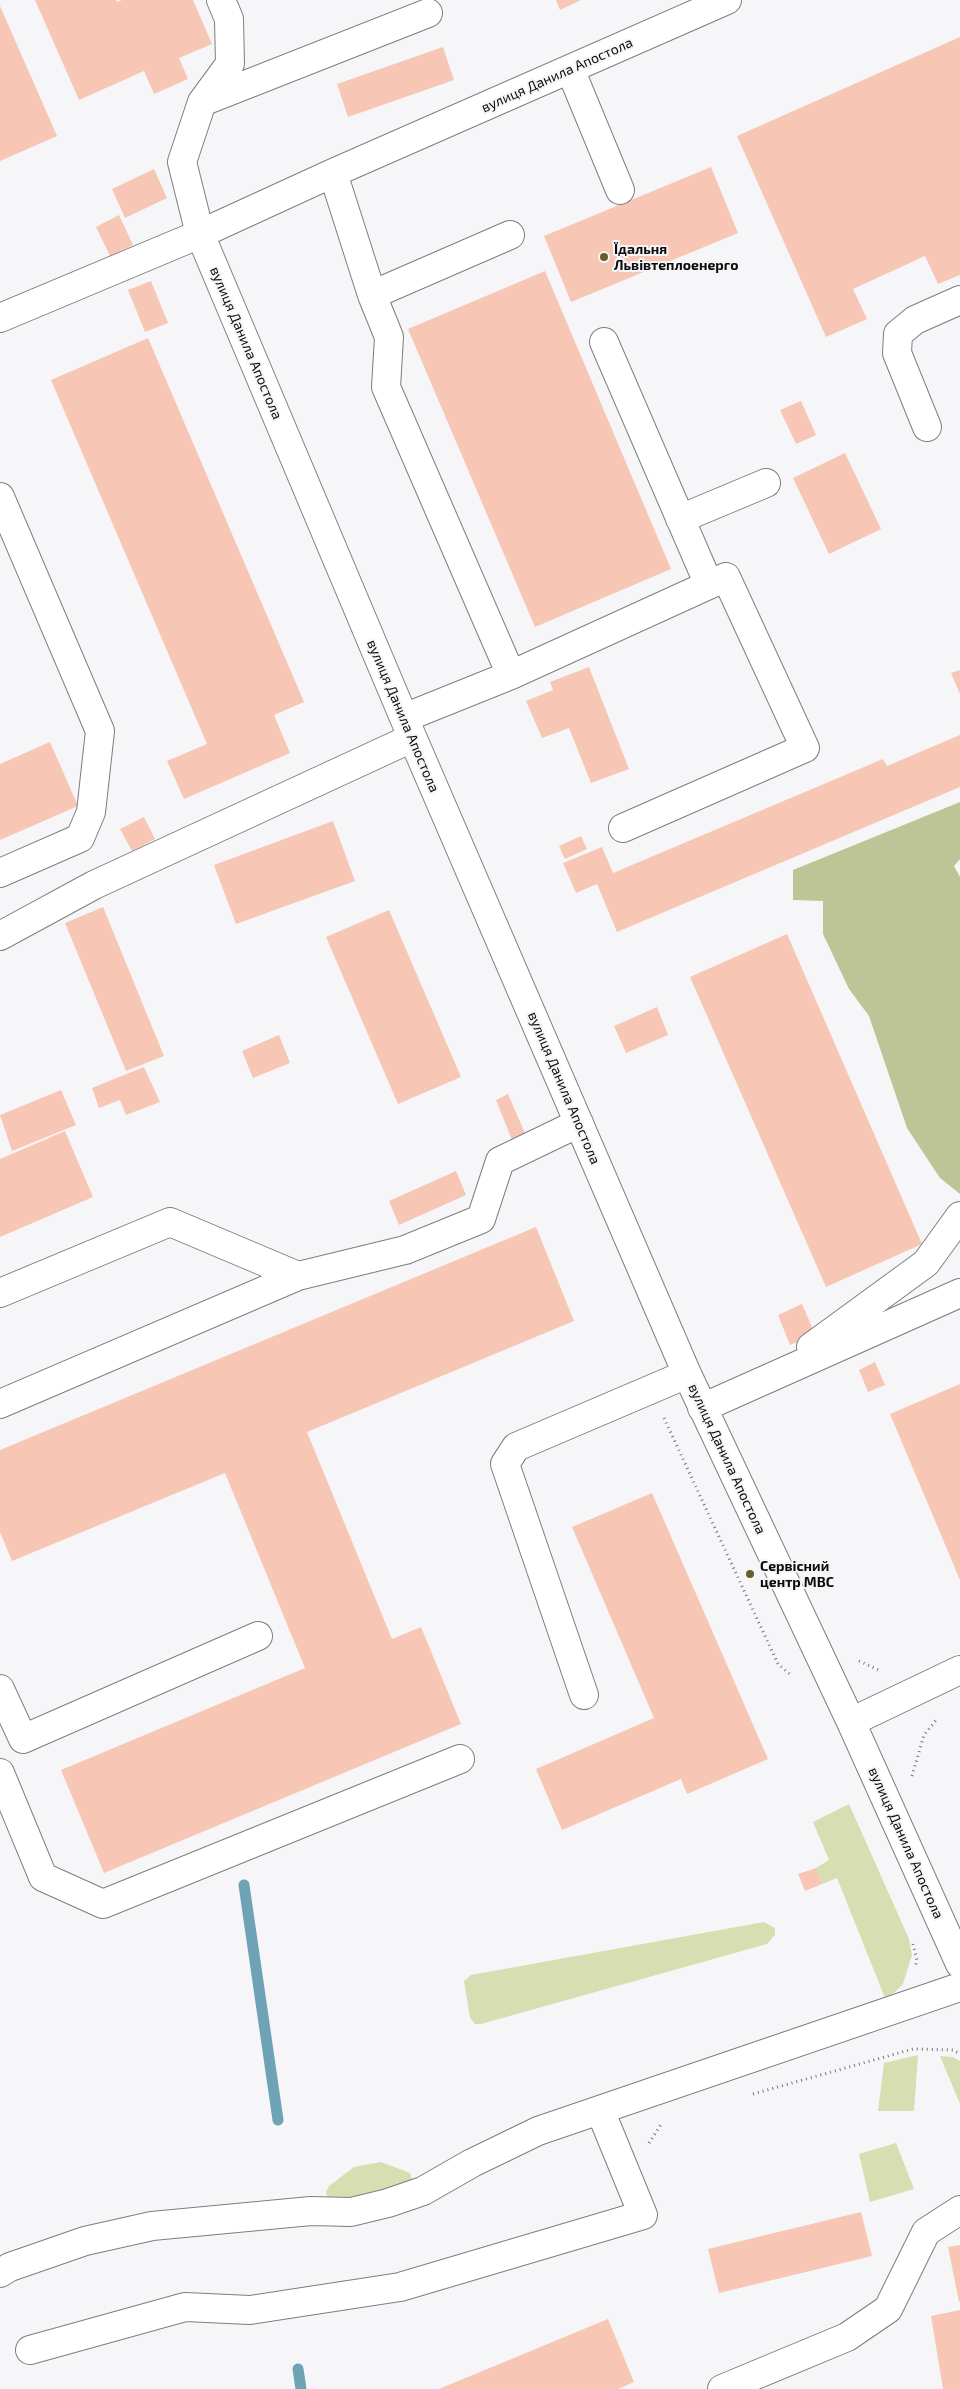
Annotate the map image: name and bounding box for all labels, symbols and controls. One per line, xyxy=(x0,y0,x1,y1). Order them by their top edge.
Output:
street label: вулиця Данила Апостола xyxy=(479,34,635,116)
place label: Їдальня Львівтеплоенерго xyxy=(614,241,739,274)
marker: Їдальня Львівтеплоенерго xyxy=(598,251,610,263)
street label: вулиця Данила Апостола xyxy=(206,264,286,422)
street label: вулиця Данила Апостола xyxy=(363,637,443,795)
street label: вулиця Данила Апостола xyxy=(524,1009,604,1167)
street label: вулиця Данила Апостола xyxy=(685,1381,769,1537)
place label: Сервісний центр МВС xyxy=(760,1558,834,1590)
marker: Сервісний центр МВС xyxy=(744,1568,756,1580)
street label: вулиця Данила Апостола xyxy=(865,1765,947,1921)

